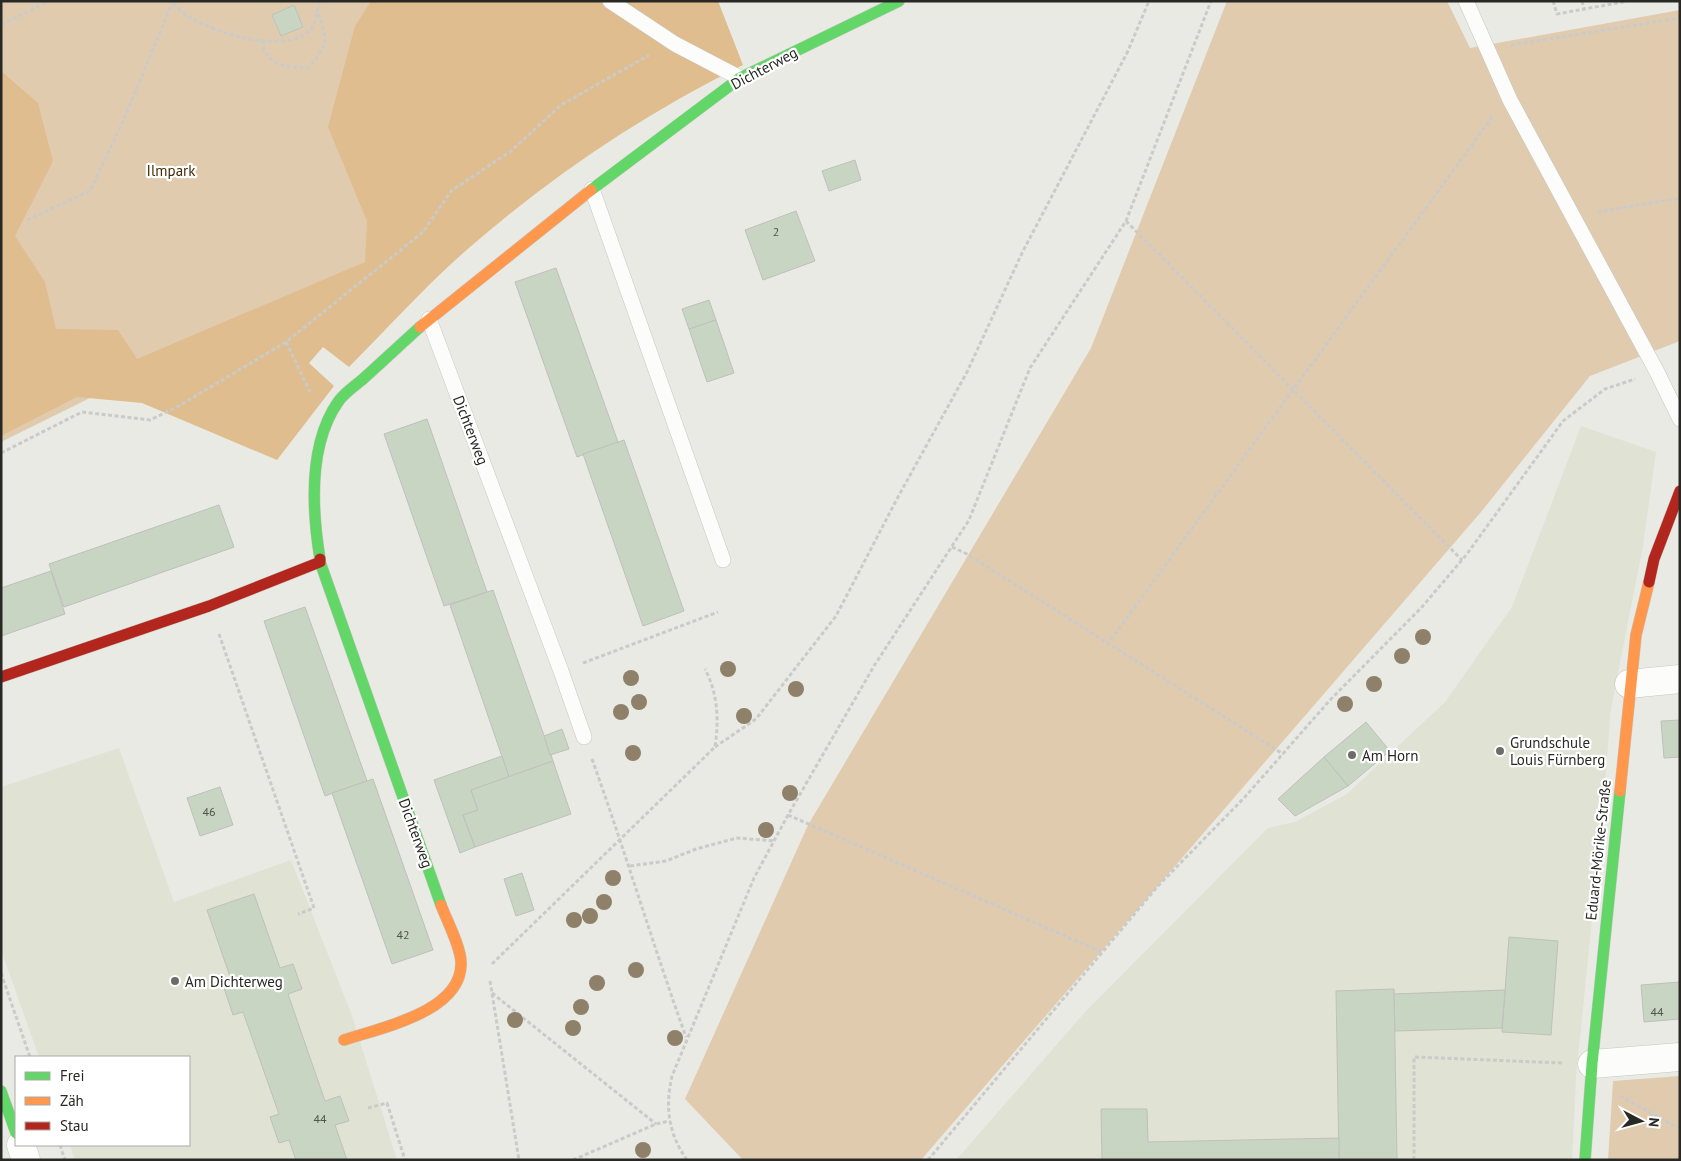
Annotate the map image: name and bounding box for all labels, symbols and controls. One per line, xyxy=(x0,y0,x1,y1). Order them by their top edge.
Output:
street label: Dichterweg xyxy=(727,43,801,93)
park label: Ilmpark xyxy=(147,161,196,180)
house number: 2 xyxy=(773,224,779,239)
street label: Dichterweg xyxy=(449,393,493,467)
place label: Grundschule Louis Fürnberg xyxy=(1510,733,1605,769)
marker: Grundschule Louis Fürnberg xyxy=(1494,745,1506,757)
place label: Am Horn xyxy=(1362,746,1418,765)
marker: Am Horn xyxy=(1346,749,1358,761)
street label: Eduard-Mörike-Straße xyxy=(1581,779,1615,921)
street label: Dichterweg xyxy=(395,796,437,870)
house number: 46 xyxy=(202,804,216,819)
house number: 42 xyxy=(396,927,410,942)
place label: Am Dichterweg xyxy=(185,972,283,991)
marker: Am Dichterweg xyxy=(169,975,181,987)
house number: 44 xyxy=(1650,1004,1664,1019)
legend xyxy=(15,1056,190,1146)
text: Frei xyxy=(60,1066,85,1085)
text: Zäh xyxy=(60,1091,84,1110)
north arrow xyxy=(1616,1096,1666,1146)
house number: 44 xyxy=(313,1111,327,1126)
text: Stau xyxy=(60,1116,89,1135)
text: N xyxy=(1644,1117,1663,1128)

